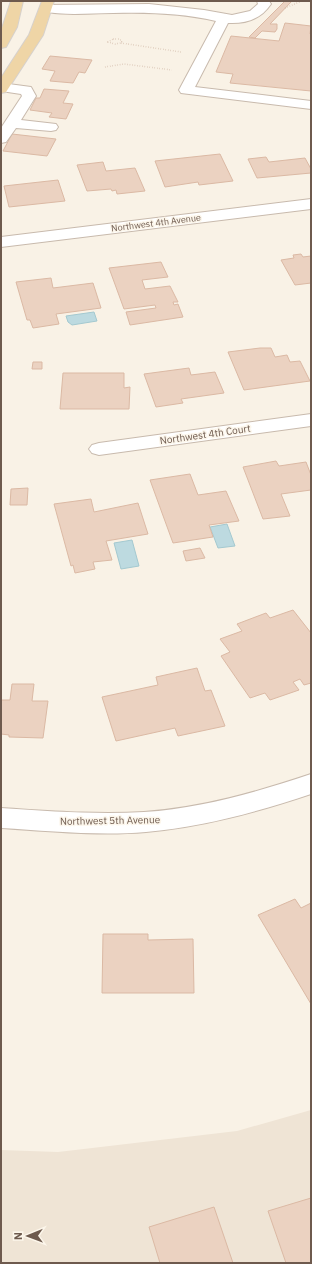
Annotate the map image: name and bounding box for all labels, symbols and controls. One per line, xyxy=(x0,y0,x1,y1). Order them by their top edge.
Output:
street label: Northwest 4th Avenue xyxy=(110,212,201,233)
street label: Northwest 4th Court xyxy=(159,422,252,447)
street label: Northwest 5th Avenue xyxy=(60,813,161,828)
north arrow xyxy=(8,1216,48,1256)
text: N xyxy=(11,1232,25,1240)

